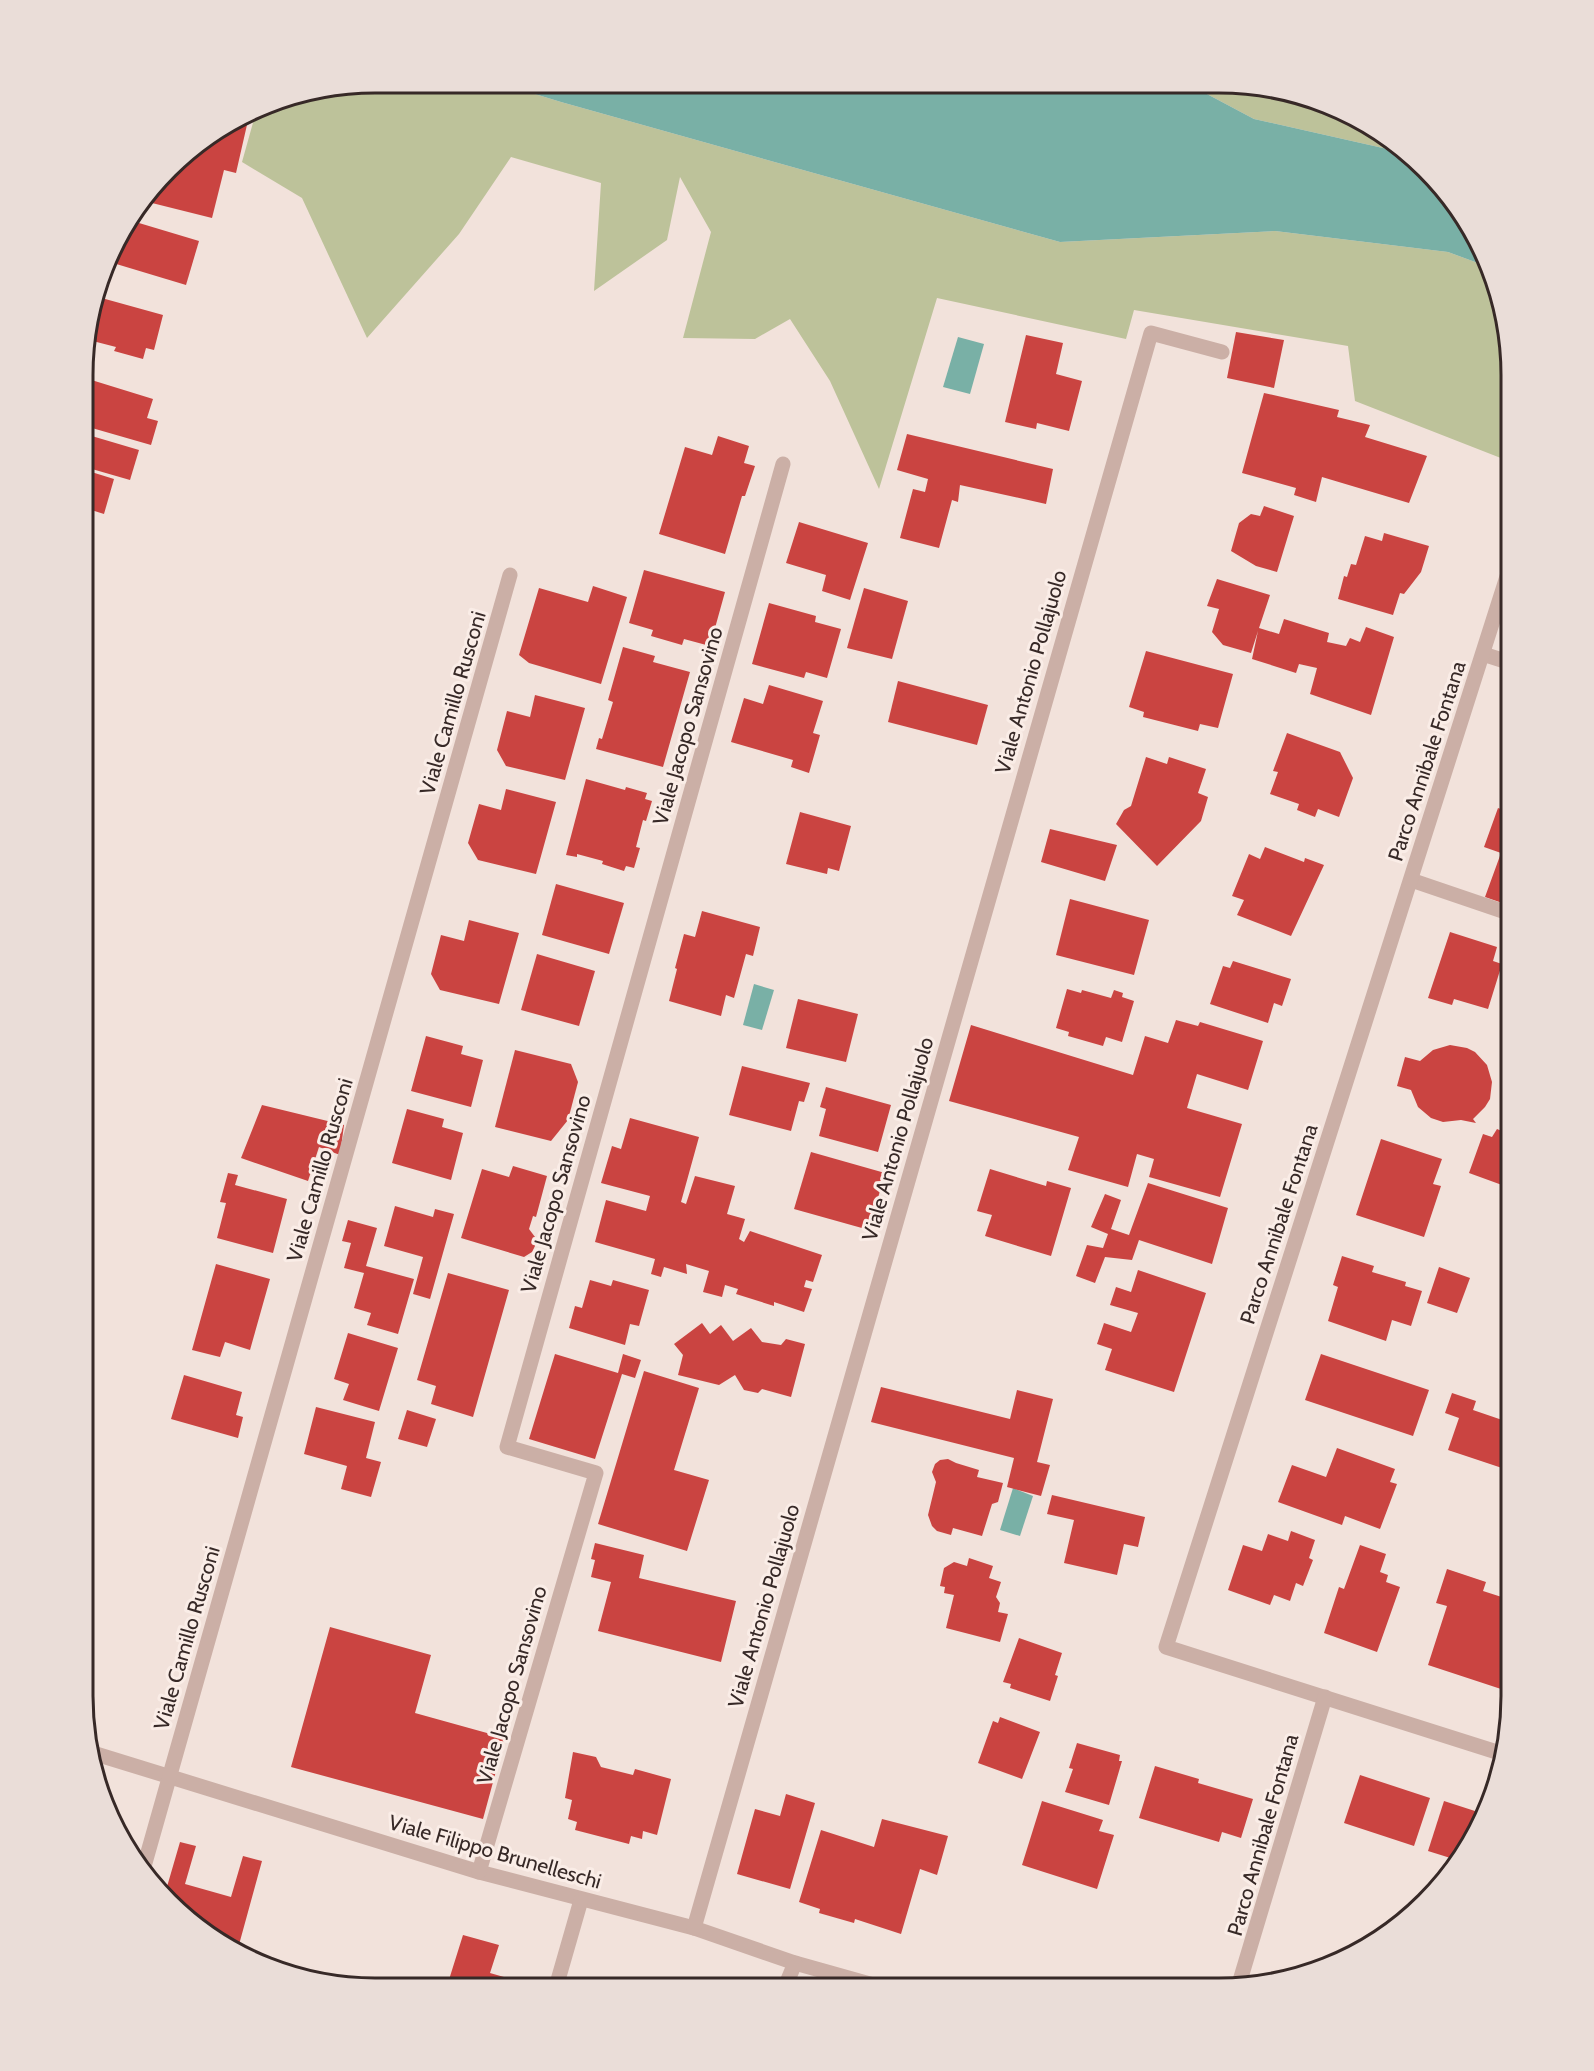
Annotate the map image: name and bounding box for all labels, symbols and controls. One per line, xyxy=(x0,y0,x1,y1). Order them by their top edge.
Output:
street label: Viale Antonio Pollajuolo xyxy=(989,567,1073,777)
street label: Viale Camillo Rusconi xyxy=(414,608,491,798)
street label: Viale Jacopo Sansovino xyxy=(647,624,728,828)
street label: Parco Annibale Fontana xyxy=(1382,658,1471,864)
street label: Viale Antonio Pollajuolo xyxy=(856,1034,940,1244)
street label: Viale Camillo Rusconi xyxy=(281,1075,358,1265)
street label: Viale Jacopo Sansovino xyxy=(515,1092,596,1296)
street label: Parco Annibale Fontana xyxy=(1234,1121,1323,1327)
street label: Viale Antonio Pollajuolo xyxy=(722,1501,806,1711)
street label: Viale Camillo Rusconi xyxy=(148,1543,225,1733)
street label: Viale Jacopo Sansovino xyxy=(471,1583,552,1787)
street label: Parco Annibale Fontana xyxy=(1222,1731,1303,1939)
street label: Viale Filippo Brunelleschi xyxy=(386,1809,604,1894)

